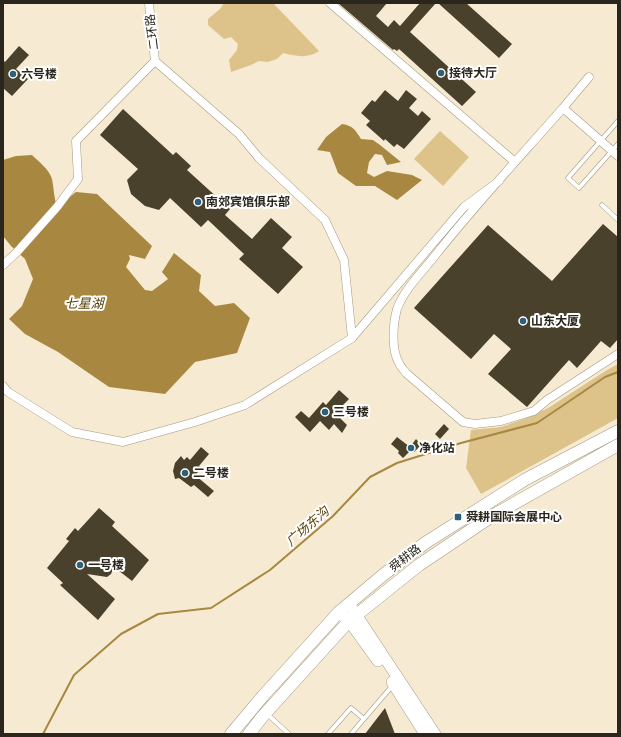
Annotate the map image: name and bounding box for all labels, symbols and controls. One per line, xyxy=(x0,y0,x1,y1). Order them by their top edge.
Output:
street label: 二环路 xyxy=(140,13,163,51)
place label: 接待大厅 xyxy=(449,63,497,82)
place label: 六号楼 xyxy=(21,64,57,83)
marker: 接待大厅 xyxy=(436,68,446,78)
marker: 六号楼 xyxy=(8,69,18,79)
place label: 南郊宾馆俱乐部 xyxy=(206,192,290,211)
marker: 南郊宾馆俱乐部 xyxy=(193,197,203,207)
water label: 七星湖 xyxy=(64,293,105,313)
place label: 山东大厦 xyxy=(531,311,579,330)
marker: 山东大厦 xyxy=(518,316,528,326)
place label: 三号楼 xyxy=(333,402,369,421)
marker: 三号楼 xyxy=(320,407,330,417)
place label: 净化站 xyxy=(419,438,455,457)
marker: 净化站 xyxy=(406,443,416,453)
place label: 二号楼 xyxy=(193,463,229,482)
marker: 二号楼 xyxy=(180,468,190,478)
water label: 广场东沟 xyxy=(281,500,335,551)
place label: 舜耕国际会展中心 xyxy=(466,507,562,526)
marker: 舜耕国际会展中心 xyxy=(453,512,463,522)
street label: 舜耕路 xyxy=(385,539,425,576)
place label: 一号楼 xyxy=(88,555,124,574)
marker: 一号楼 xyxy=(75,560,85,570)

